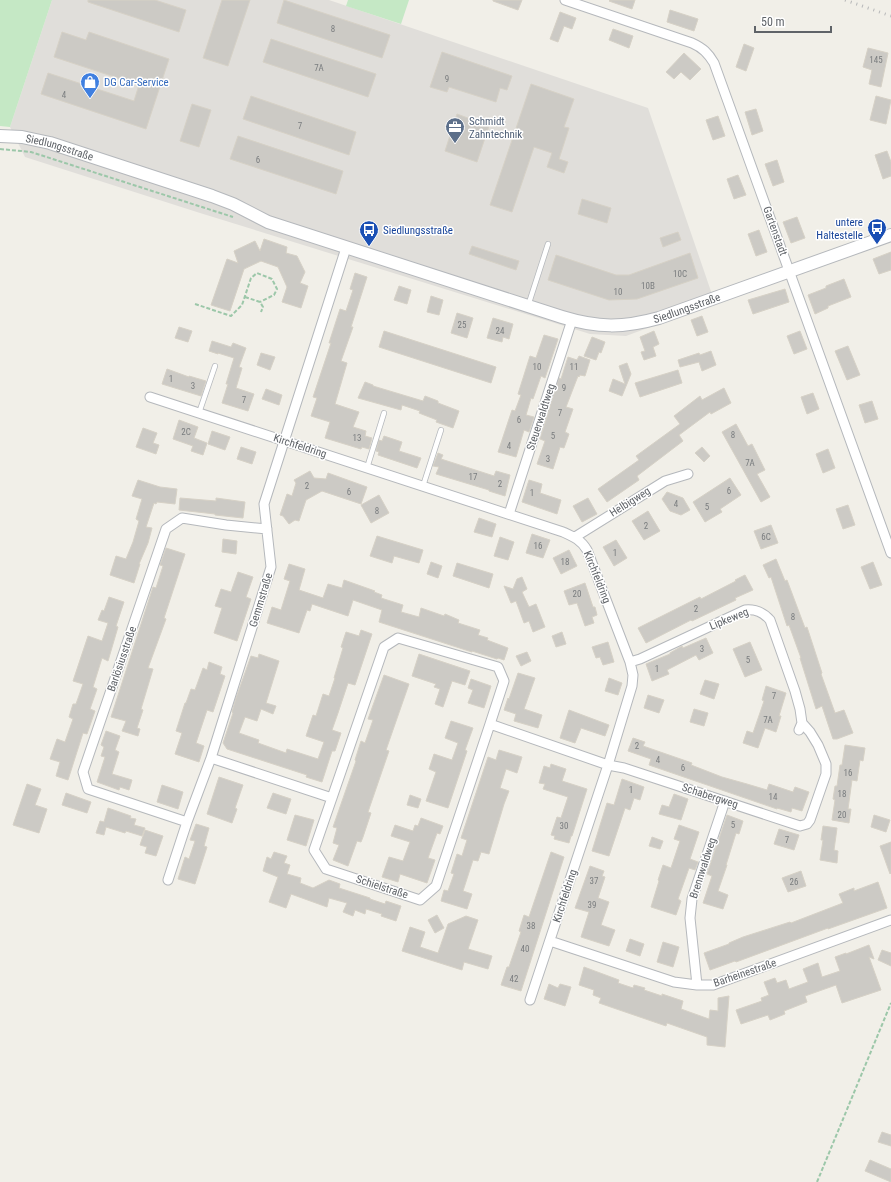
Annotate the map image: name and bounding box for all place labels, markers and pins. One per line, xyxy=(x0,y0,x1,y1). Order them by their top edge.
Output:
shop icon: DG Car-Service xyxy=(79,71,101,99)
place label: DG Car-Service xyxy=(104,76,169,89)
place label: Schmidt Zahntechnik xyxy=(469,115,522,141)
office icon: Schmidt Zahntechnik xyxy=(444,116,466,144)
place label: untere Haltestelle xyxy=(816,216,863,242)
bus stop icon: untere Haltestelle xyxy=(866,217,888,245)
bus stop icon: Siedlungsstraße xyxy=(358,219,380,247)
place label: Siedlungsstraße xyxy=(383,224,453,237)

